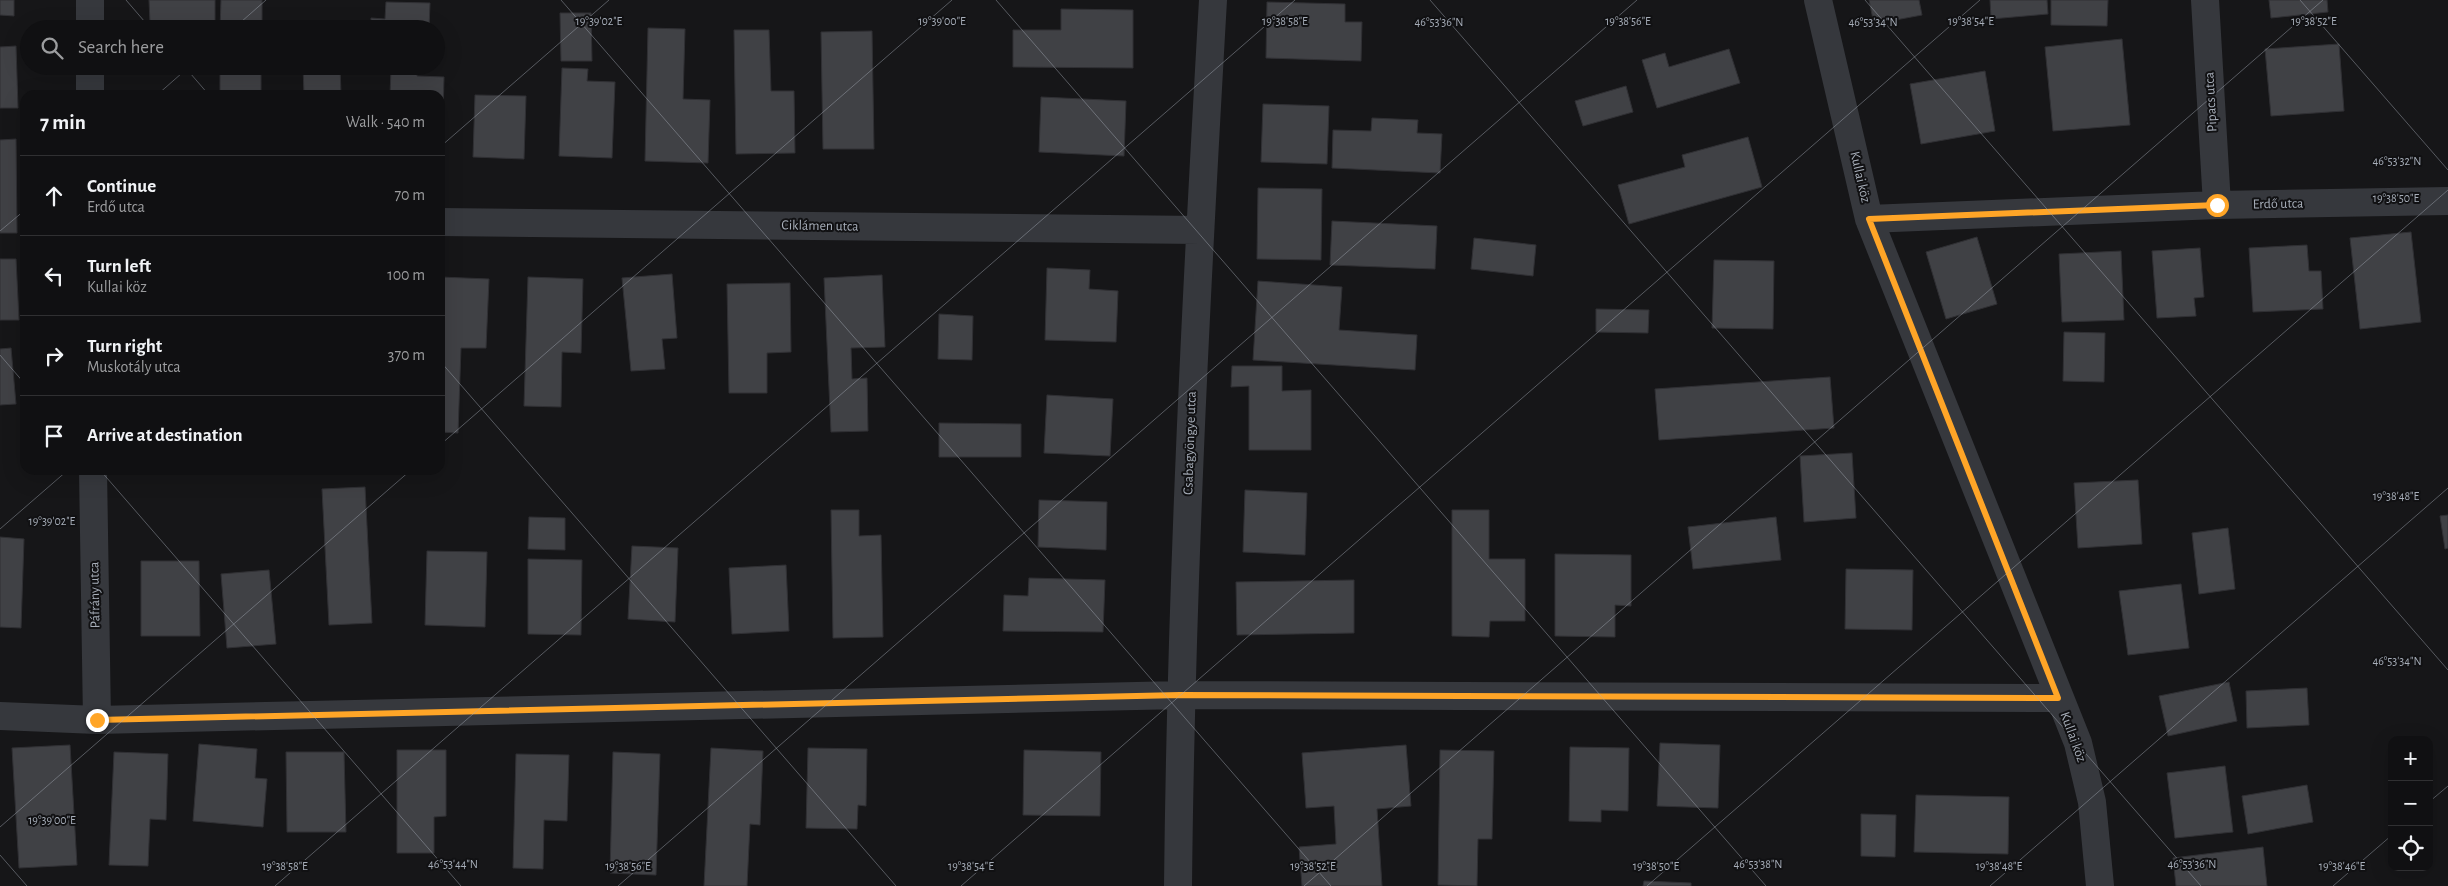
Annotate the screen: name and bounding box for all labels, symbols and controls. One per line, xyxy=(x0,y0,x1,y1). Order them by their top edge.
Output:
text: 19°39'02"E xyxy=(576,15,623,27)
text: 19°39'00"E xyxy=(918,15,966,27)
text: 19°38'58"E xyxy=(1262,15,1308,27)
text: 19°38'56"E xyxy=(1605,15,1651,27)
text: 19°38'54"E xyxy=(1948,15,1994,27)
text: 19°38'52"E xyxy=(2291,15,2337,27)
text: 46°53'36"N xyxy=(1414,16,1464,28)
text: 46°53'34"N xyxy=(1848,16,1898,28)
search box xyxy=(20,20,445,75)
icon: search xyxy=(38,34,66,62)
text: Search here xyxy=(78,38,164,57)
street label: Pipacs utca xyxy=(2202,71,2220,132)
text: 7 min xyxy=(40,112,86,133)
text: Walk · 540 m xyxy=(346,114,425,130)
street label: Kullai köz xyxy=(1847,150,1873,204)
text: 46°53'32"N xyxy=(2373,155,2421,167)
text: Continue xyxy=(87,177,156,196)
icon: ahead xyxy=(40,182,68,210)
text: 70 m xyxy=(394,187,425,203)
text: 19°38'50"E xyxy=(2373,192,2419,204)
route start xyxy=(2206,194,2229,217)
street label: Erdő utca xyxy=(2253,197,2304,211)
text: Erdő utca xyxy=(87,199,145,215)
street label: Ciklámen utca xyxy=(781,218,859,234)
text: Turn left xyxy=(87,257,151,276)
icon: left xyxy=(40,262,68,290)
text: 100 m xyxy=(387,267,425,283)
text: Kullai köz xyxy=(87,279,147,295)
text: Turn right xyxy=(87,337,162,356)
icon: right xyxy=(40,342,68,370)
text: 370 m xyxy=(388,347,425,363)
text: Muskotály utca xyxy=(87,359,181,375)
street label: Csabagyöngye utca xyxy=(1181,390,1199,495)
icon: arrive xyxy=(40,422,68,450)
text: Arrive at destination xyxy=(87,426,243,445)
text: 19°38'48"E xyxy=(2373,490,2419,502)
text: 19°39'02"E xyxy=(29,515,76,527)
street label: Páfrány utca xyxy=(87,561,103,628)
text: 46°53'34"N xyxy=(2372,655,2422,667)
route end xyxy=(86,709,109,732)
street label: Kullai köz xyxy=(2057,710,2089,764)
map controls xyxy=(2388,736,2433,871)
button: + xyxy=(2388,736,2433,781)
button: − xyxy=(2388,781,2433,826)
text: 19°39'00"E xyxy=(28,814,76,826)
button: locate xyxy=(2388,826,2433,871)
text: 46°53'44"N xyxy=(428,858,478,870)
text: 46°53'38"N xyxy=(1733,858,1783,870)
text: 46°53'36"N xyxy=(2167,858,2217,870)
text: 19°38'58"E xyxy=(262,860,308,872)
text: 19°38'56"E xyxy=(605,860,651,872)
text: 19°38'54"E xyxy=(948,860,994,872)
text: 19°38'52"E xyxy=(1290,860,1336,872)
text: 19°38'50"E xyxy=(1633,860,1679,872)
text: 19°38'48"E xyxy=(1976,860,2022,872)
text: 19°38'46"E xyxy=(2319,860,2365,872)

